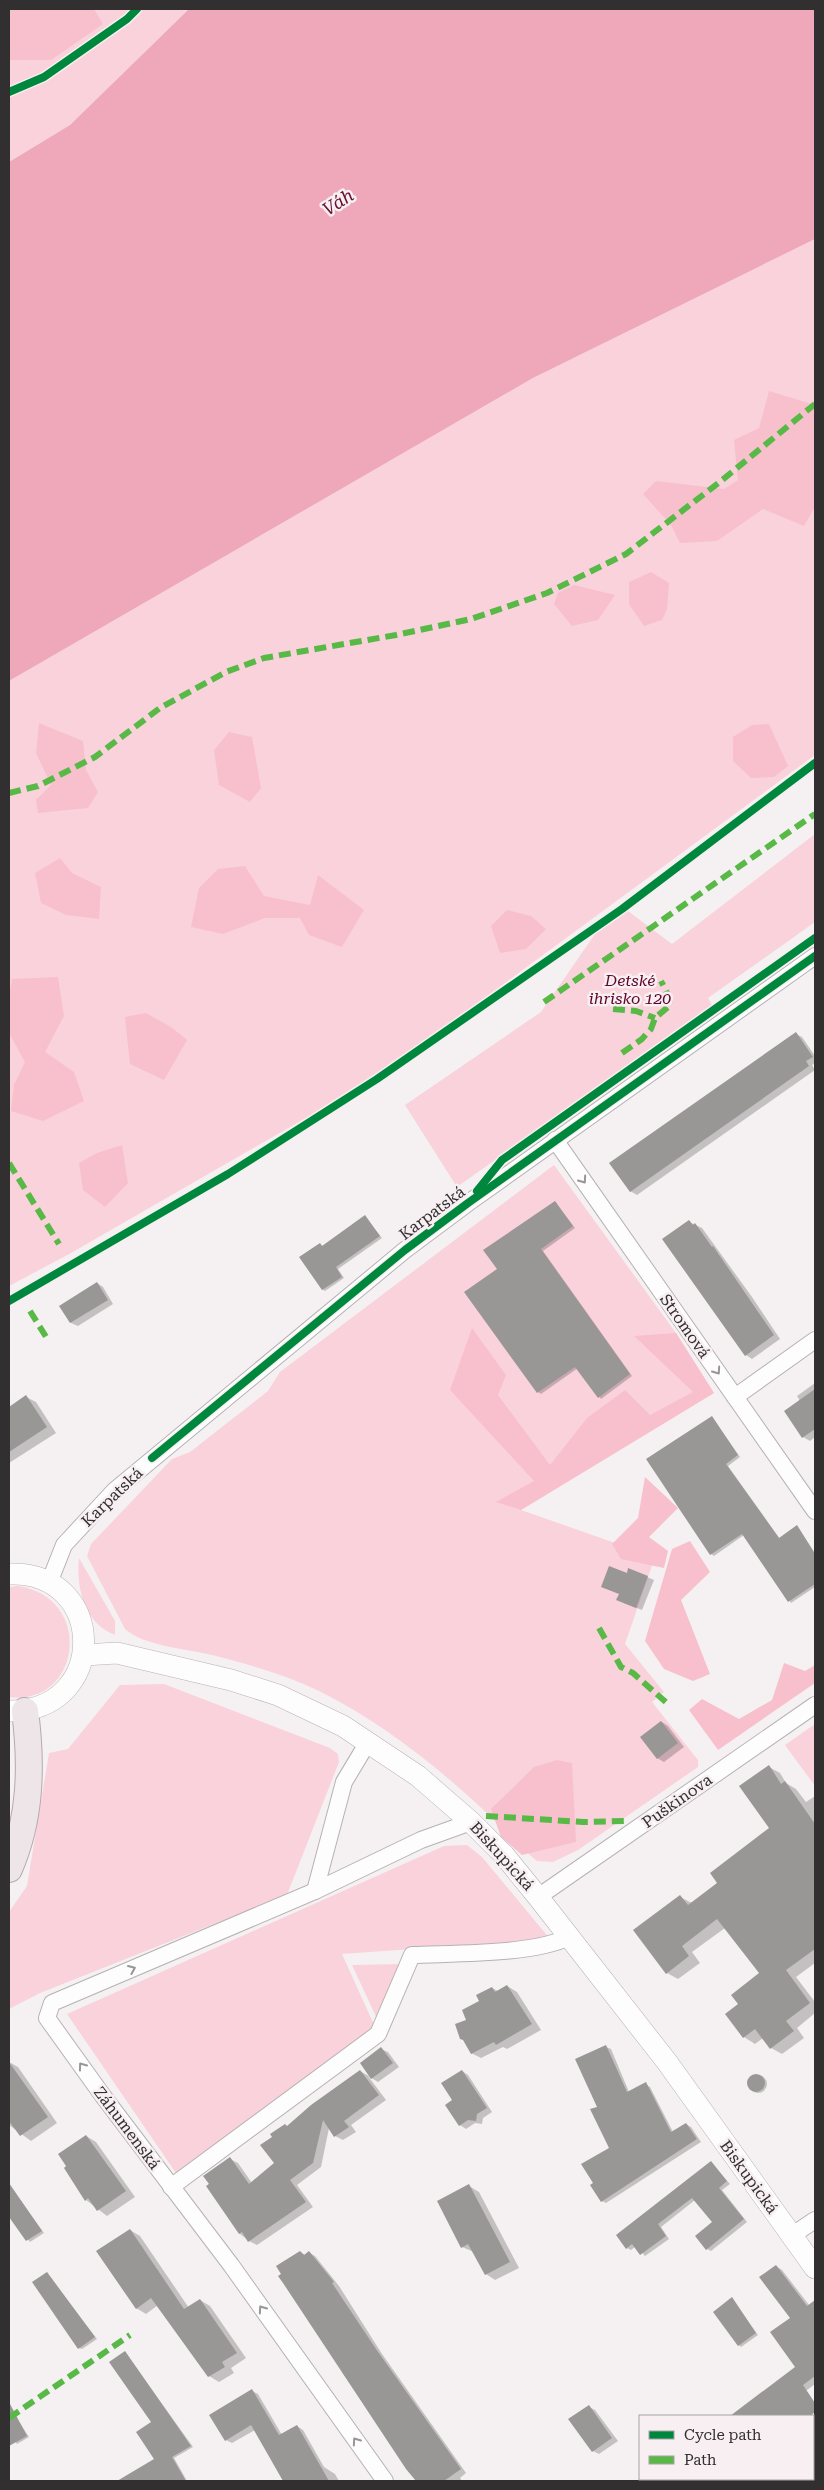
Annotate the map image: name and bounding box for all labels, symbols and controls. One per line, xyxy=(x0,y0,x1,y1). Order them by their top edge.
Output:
water label: Váh xyxy=(319,184,357,220)
park label: Detské ihrisko 120 xyxy=(589,971,671,1008)
one-way arrow xyxy=(577,1174,586,1184)
street label: Karpatská xyxy=(395,1182,469,1244)
street label: Stromová xyxy=(656,1290,714,1362)
one-way arrow xyxy=(711,1365,720,1374)
street label: Karpatská xyxy=(78,1463,147,1531)
street label: Puškinova xyxy=(638,1770,716,1832)
street label: Biskupická xyxy=(466,1818,538,1895)
one-way arrow xyxy=(127,1965,136,1976)
one-way arrow xyxy=(79,2063,88,2072)
street label: Záhumenská xyxy=(90,2083,164,2173)
street label: Biskupická xyxy=(716,2137,782,2218)
one-way arrow xyxy=(259,2305,268,2315)
legend xyxy=(639,2415,814,2480)
text: Cycle path xyxy=(684,2426,762,2444)
one-way arrow xyxy=(353,2438,362,2447)
text: Path xyxy=(684,2451,717,2469)

